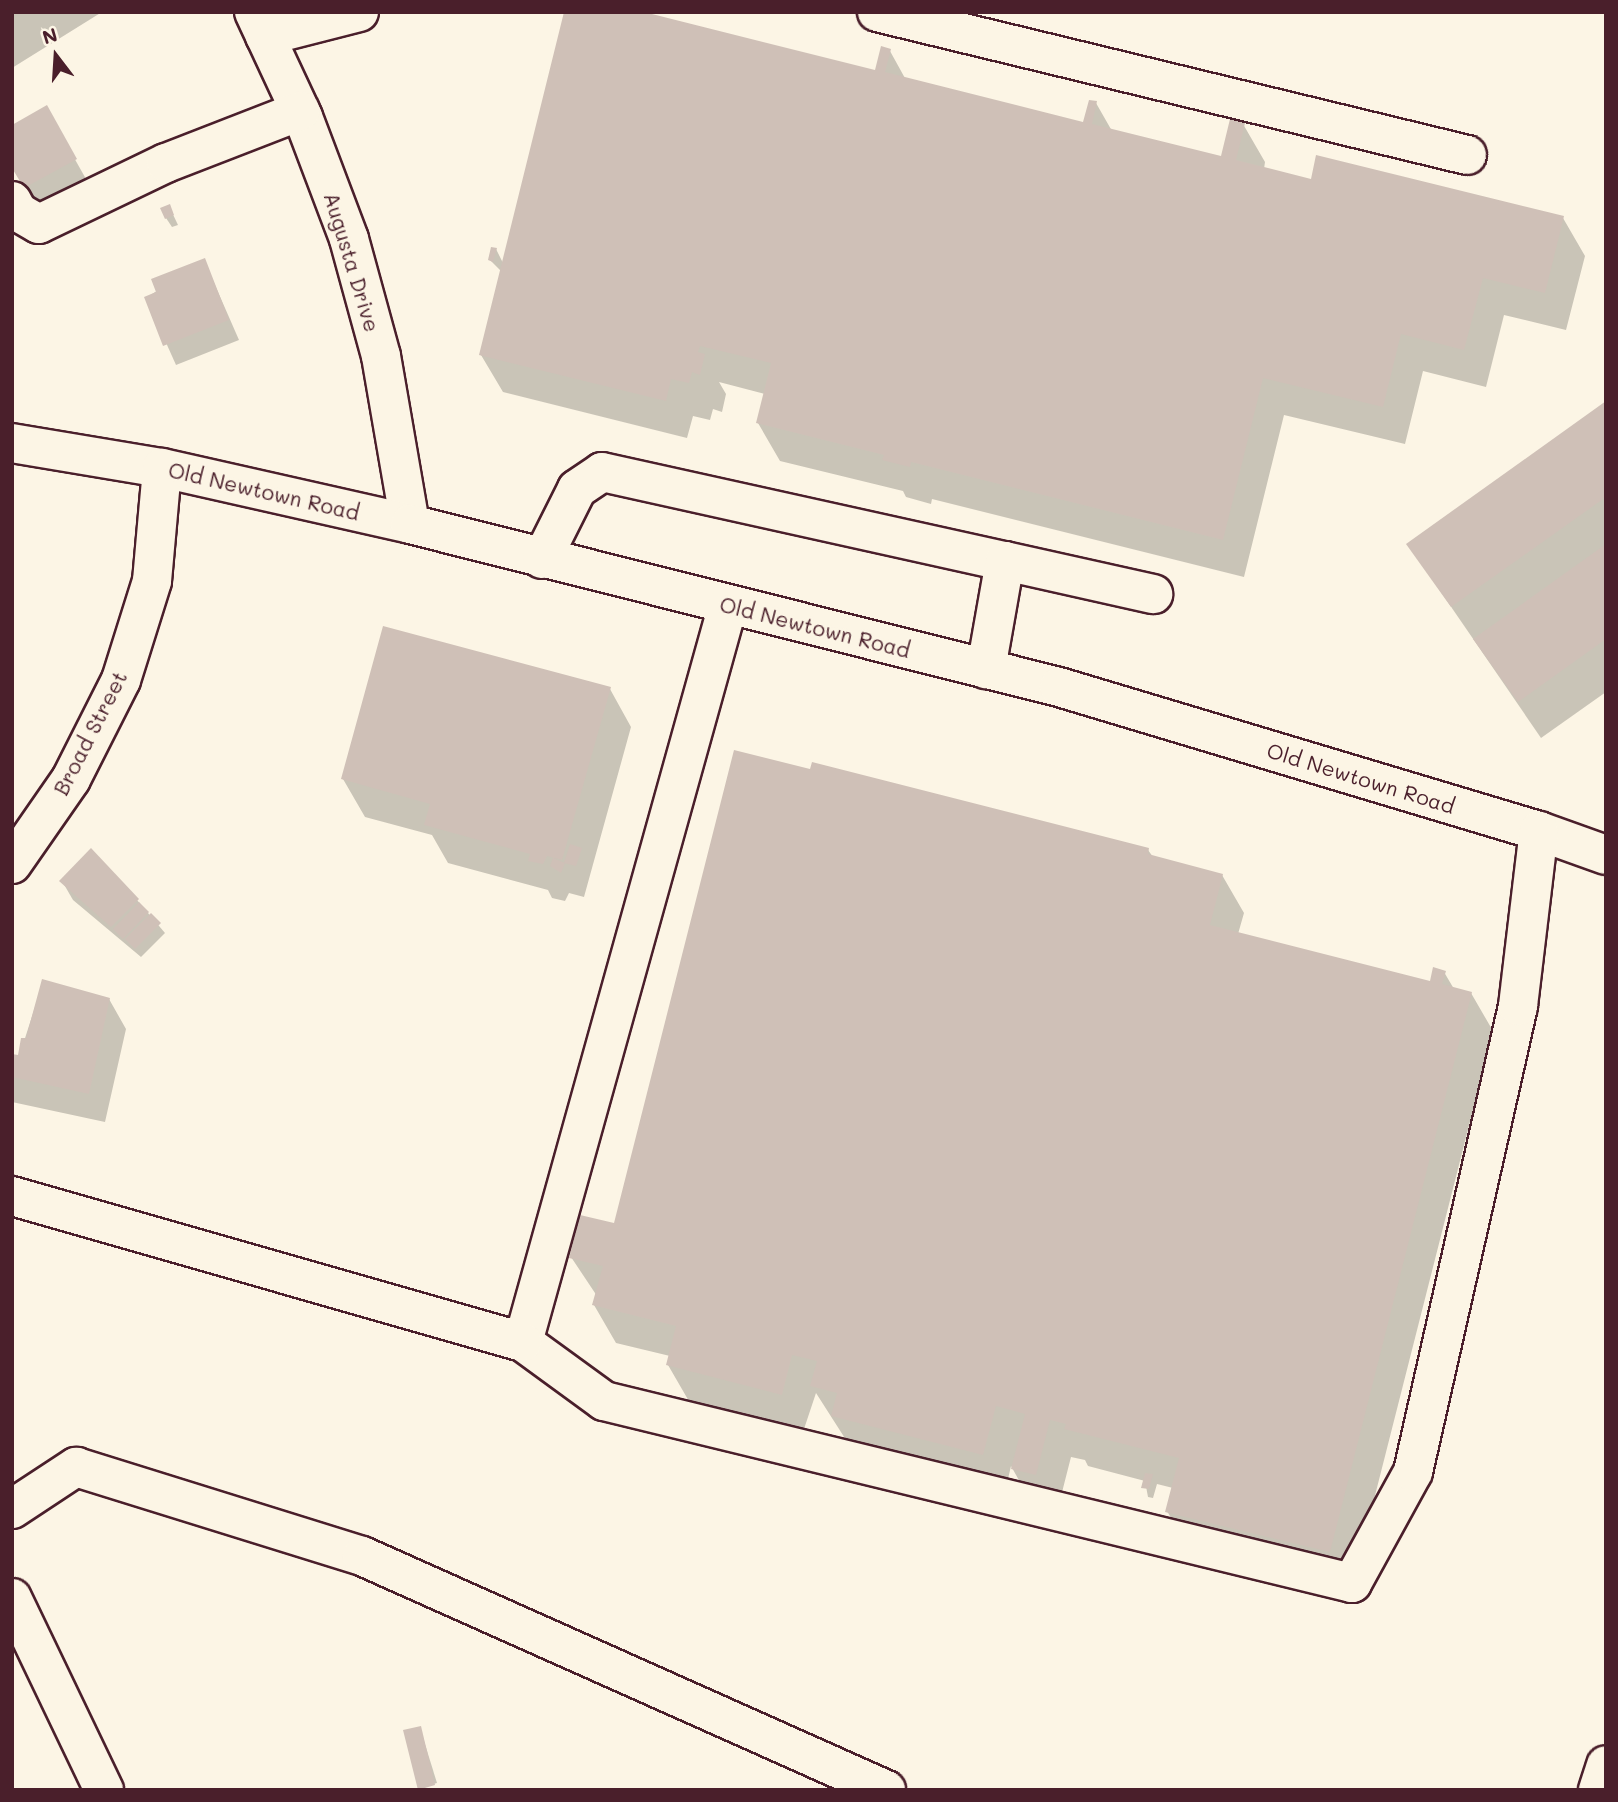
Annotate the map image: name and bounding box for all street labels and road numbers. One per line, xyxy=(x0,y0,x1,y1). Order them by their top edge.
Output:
street label: Augusta Drive xyxy=(319,189,385,335)
street label: Old Newtown Road xyxy=(166,457,362,525)
street label: Old Newtown Road xyxy=(717,591,913,663)
street label: Broad Street xyxy=(48,667,132,799)
street label: Old Newtown Road xyxy=(1264,737,1458,819)

